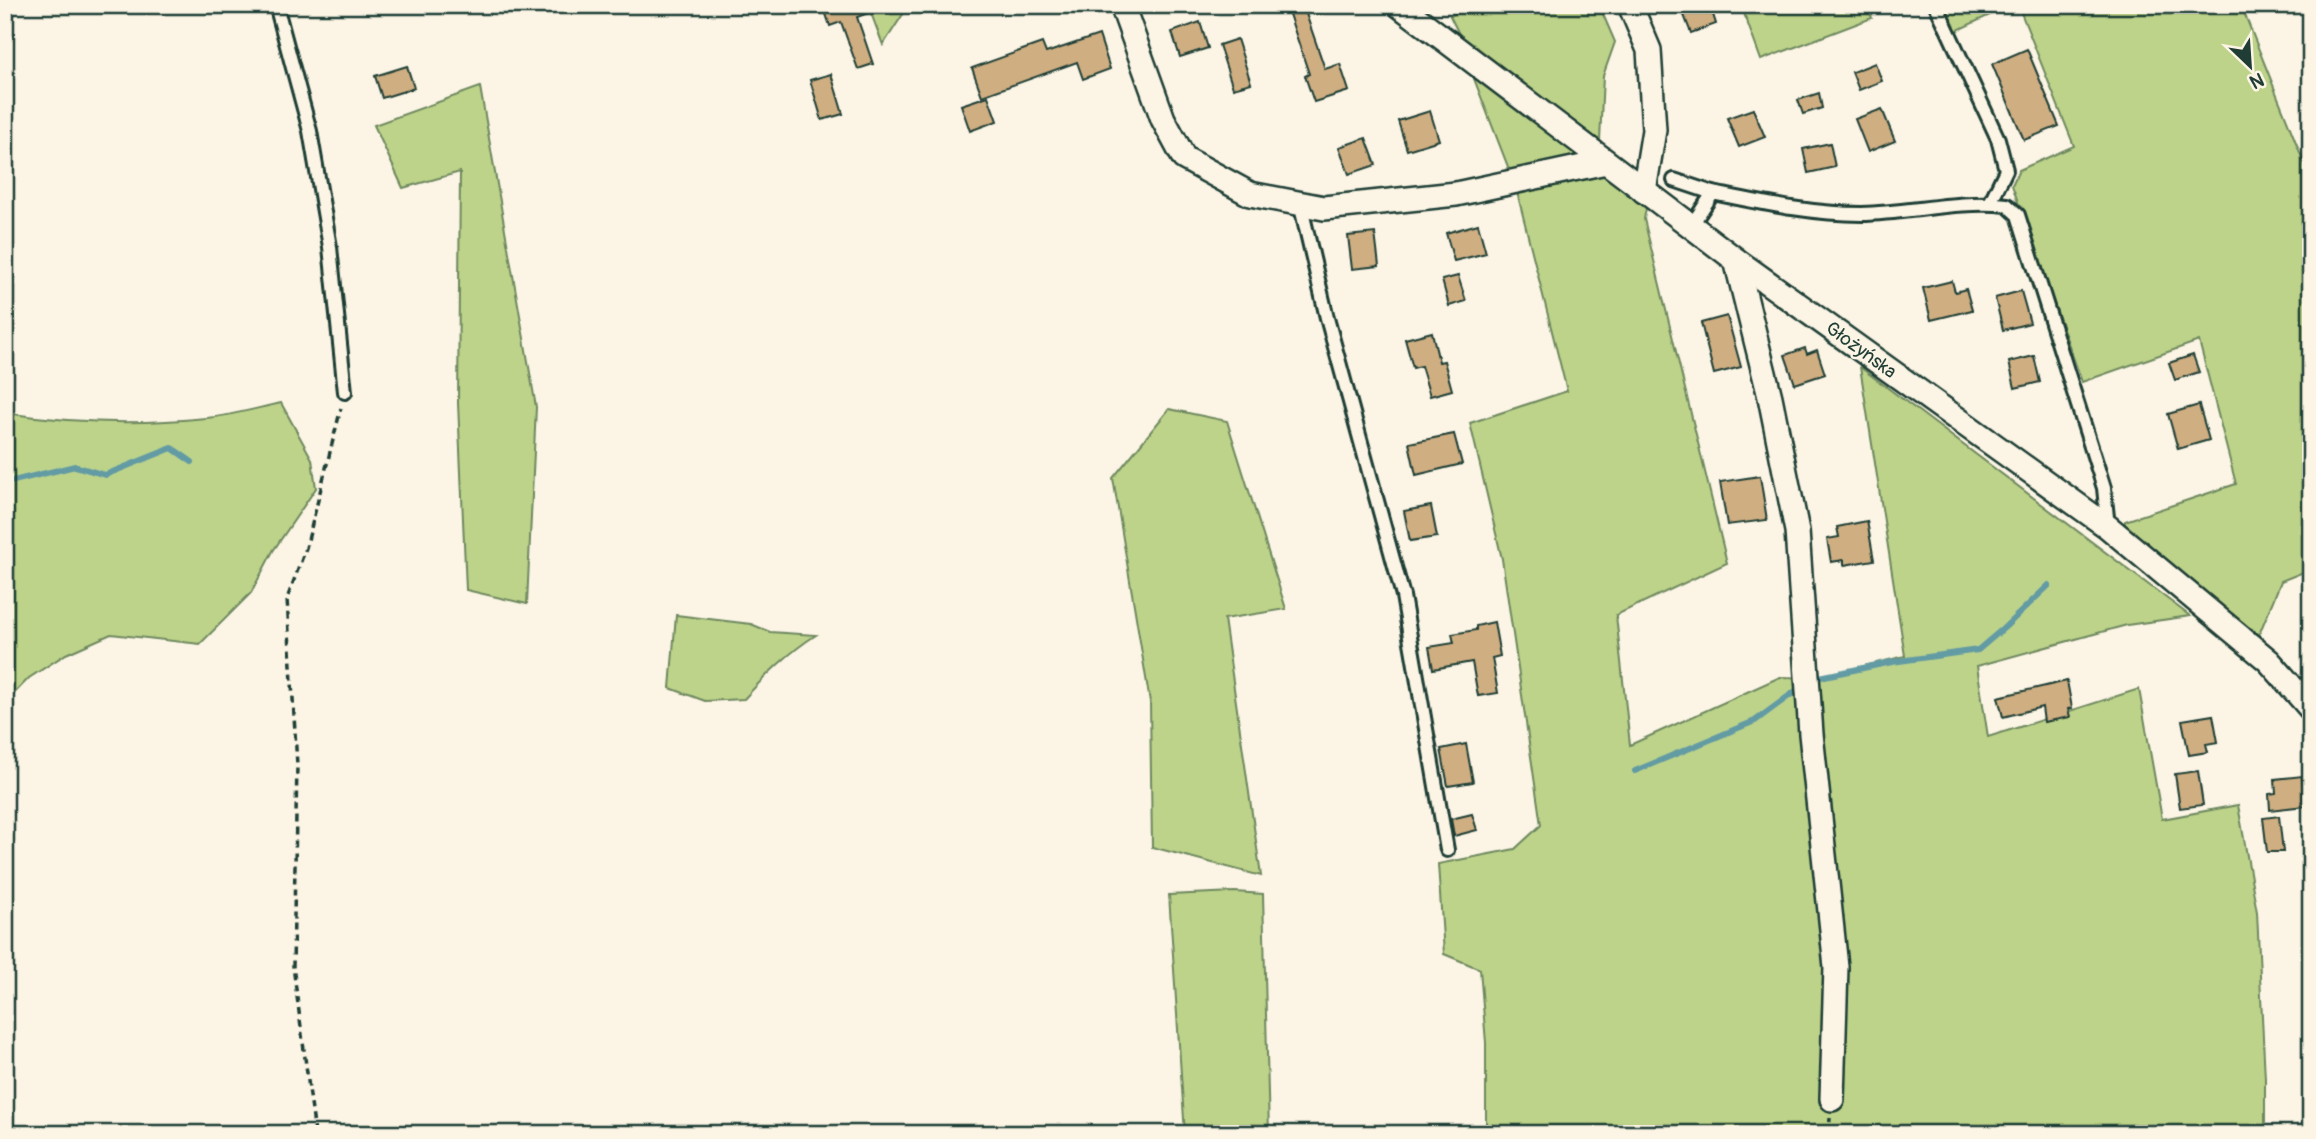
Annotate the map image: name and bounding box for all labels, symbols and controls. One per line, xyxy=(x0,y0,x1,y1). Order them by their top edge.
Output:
north arrow xyxy=(2214,32,2284,102)
text: N xyxy=(2246,67,2268,94)
street label: Głożyńska xyxy=(1821,316,1901,384)

